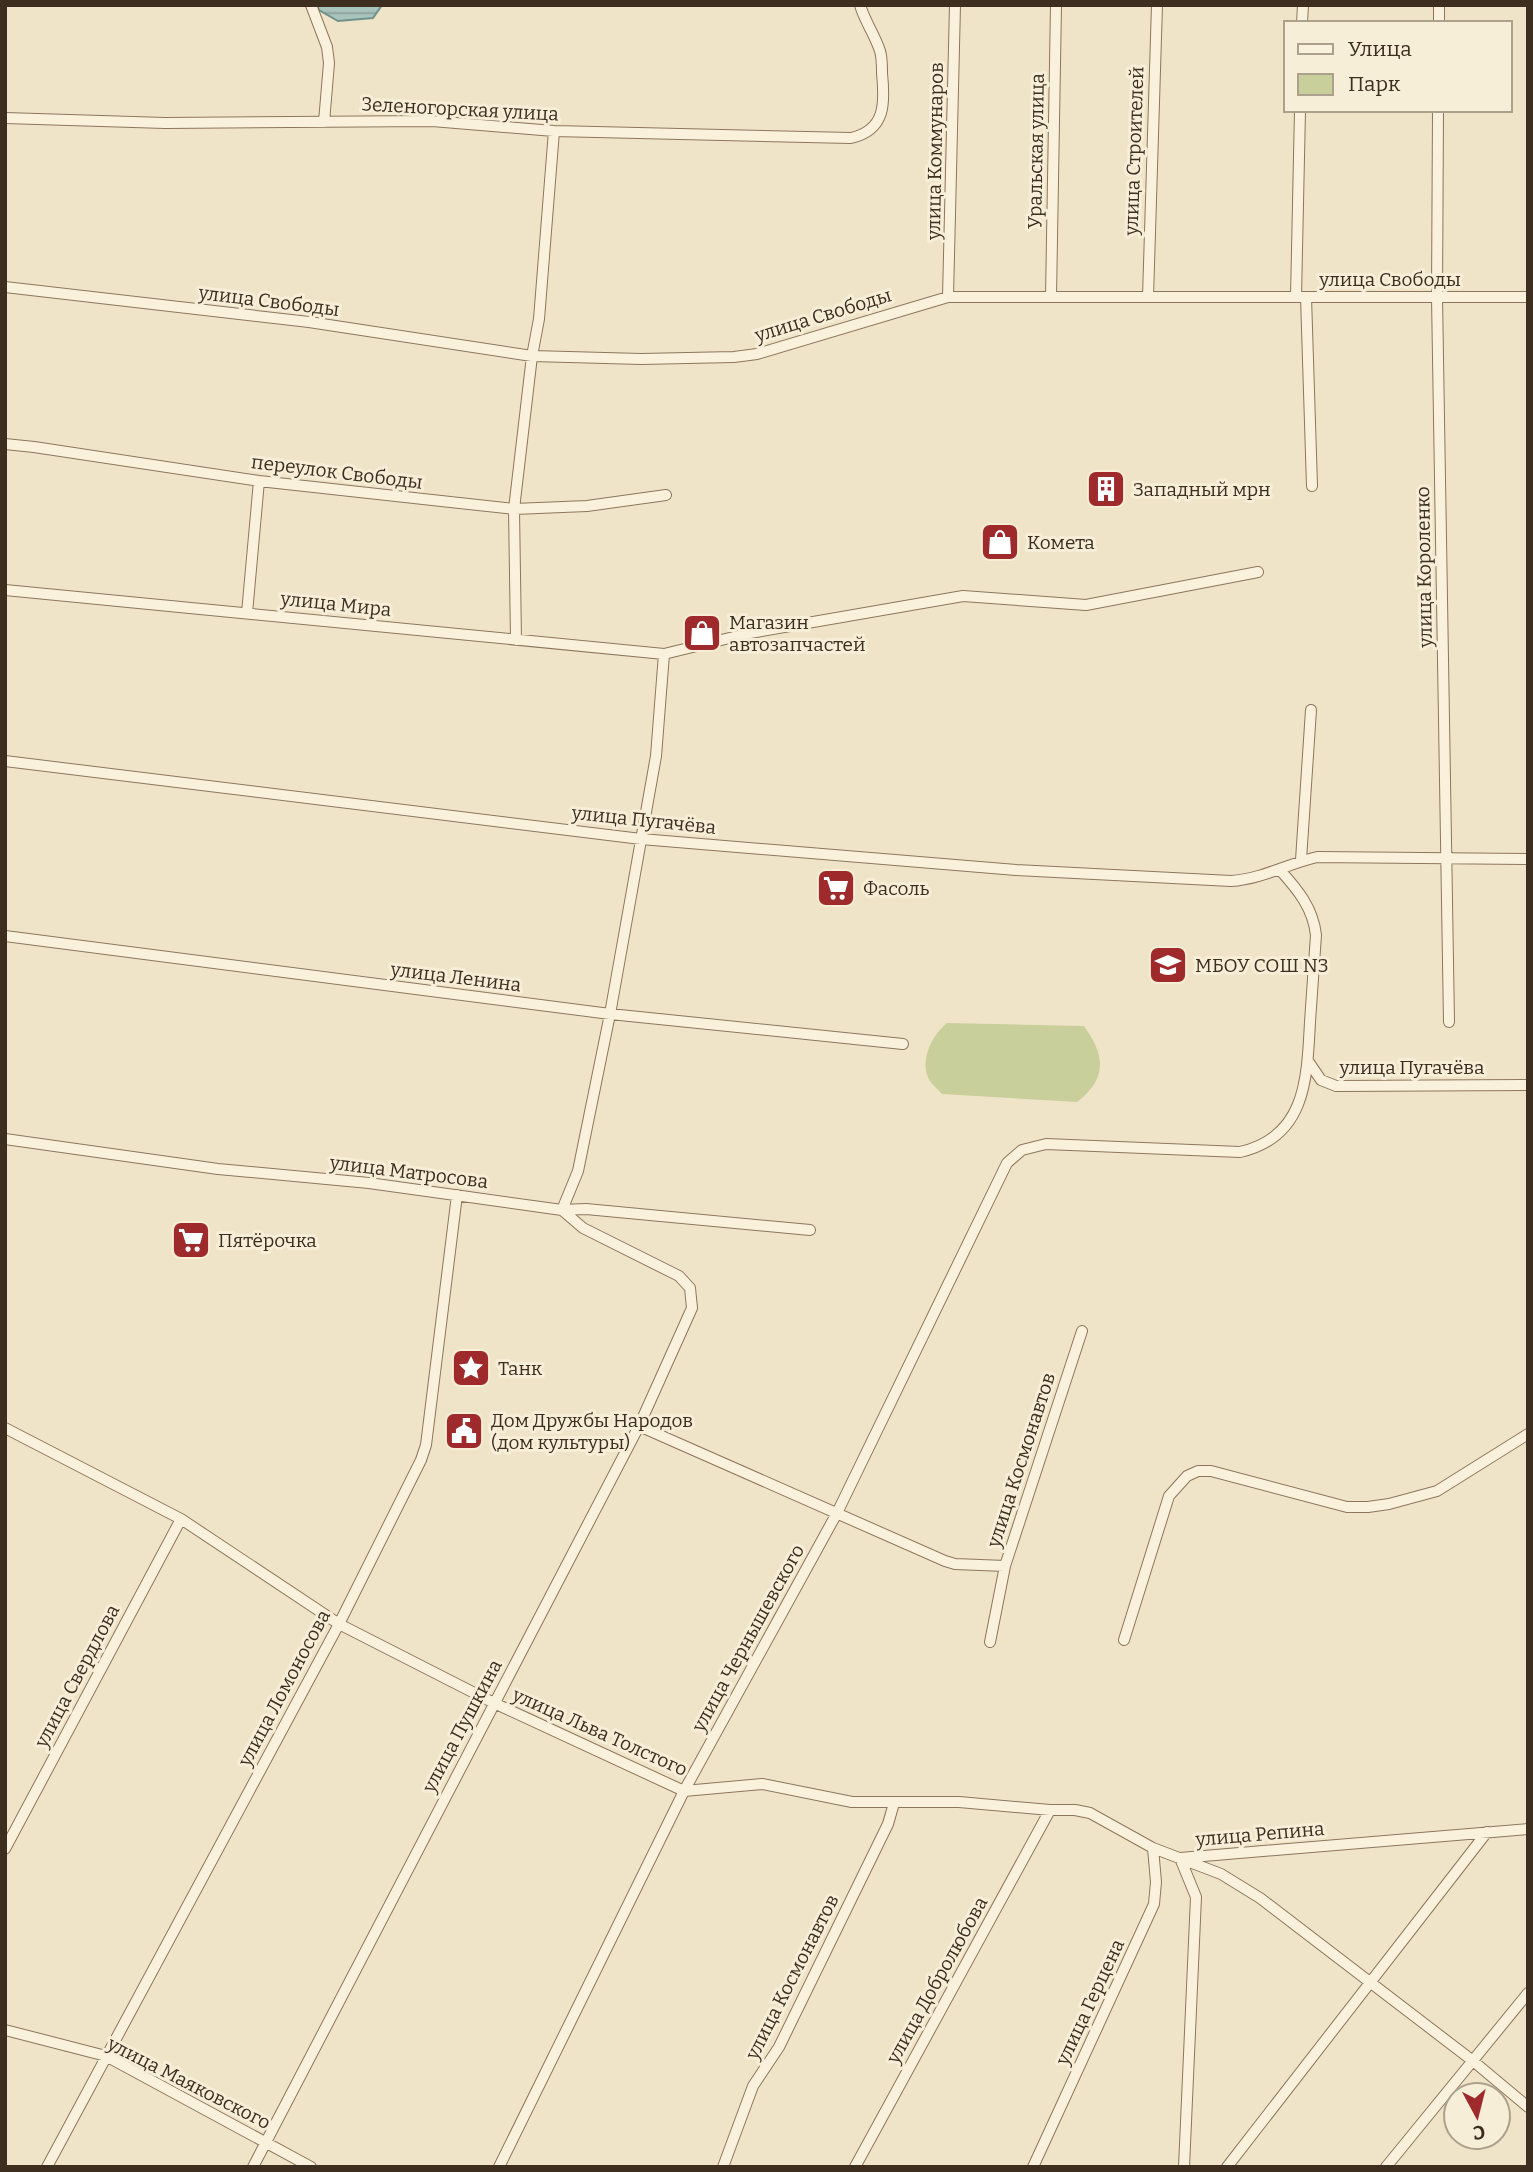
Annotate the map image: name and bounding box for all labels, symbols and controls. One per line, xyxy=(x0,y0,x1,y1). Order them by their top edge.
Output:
legend xyxy=(1284,21,1512,112)
text: Улица xyxy=(1348,36,1412,62)
street label: улица Коммунаров xyxy=(922,62,948,241)
street label: улица Строителей xyxy=(1120,66,1148,237)
text: Парк xyxy=(1348,71,1401,97)
street label: Уральская улица xyxy=(1023,72,1049,229)
street label: Зеленогорская улица xyxy=(361,92,560,126)
street label: улица Свободы xyxy=(1318,268,1461,291)
street label: улица Свободы xyxy=(196,281,341,321)
street label: улица Свободы xyxy=(751,283,894,347)
street label: переулок Свободы xyxy=(250,450,424,494)
building icon: Западный мрн xyxy=(1085,468,1127,510)
place label: Западный мрн xyxy=(1133,478,1271,501)
street label: улица Короленко xyxy=(1411,486,1437,649)
shop icon: Комета xyxy=(979,521,1021,563)
place label: Комета xyxy=(1027,531,1095,554)
street label: улица Мира xyxy=(279,587,393,621)
place label: Магазин автозапчастей xyxy=(729,611,866,656)
shop icon: Магазин автозапчастей xyxy=(681,612,723,654)
street label: улица Пугачёва xyxy=(570,801,718,839)
supermarket icon: Фасоль xyxy=(815,867,857,909)
place label: Фасоль xyxy=(863,877,929,900)
school or university icon: МБОУ СОШ N3 xyxy=(1147,944,1189,986)
place label: МБОУ СОШ N3 xyxy=(1195,954,1329,977)
street label: улица Ленина xyxy=(388,957,523,996)
street label: улица Пугачёва xyxy=(1339,1056,1485,1079)
street label: улица Матросова xyxy=(328,1151,490,1193)
supermarket icon: Пятёрочка xyxy=(170,1219,212,1261)
place label: Пятёрочка xyxy=(218,1229,317,1252)
place icon: Танк xyxy=(450,1347,492,1389)
place label: Танк xyxy=(498,1357,543,1380)
street label: улица Космонавтов xyxy=(982,1370,1060,1551)
place label: Дом Дружбы Народов (дом культуры) xyxy=(491,1409,693,1454)
public building icon: Дом Дружбы Народов (дом культуры) xyxy=(443,1410,485,1452)
street label: улица Чернышевского xyxy=(686,1540,809,1736)
street label: улица Свердлова xyxy=(29,1600,125,1752)
street label: улица Ломоносова xyxy=(233,1605,335,1771)
street label: улица Пушкина xyxy=(417,1655,507,1797)
street label: улица Льва Толстого xyxy=(508,1683,691,1781)
street label: улица Репина xyxy=(1194,1817,1326,1851)
street label: улица Космонавтов xyxy=(740,1891,844,2064)
street label: улица Добролюбова xyxy=(881,1892,993,2068)
street label: улица Герцена xyxy=(1050,1935,1129,2070)
street label: улица Маяковского xyxy=(103,2031,274,2134)
north arrow xyxy=(1442,2081,1512,2151)
text: С xyxy=(1472,2120,1486,2145)

